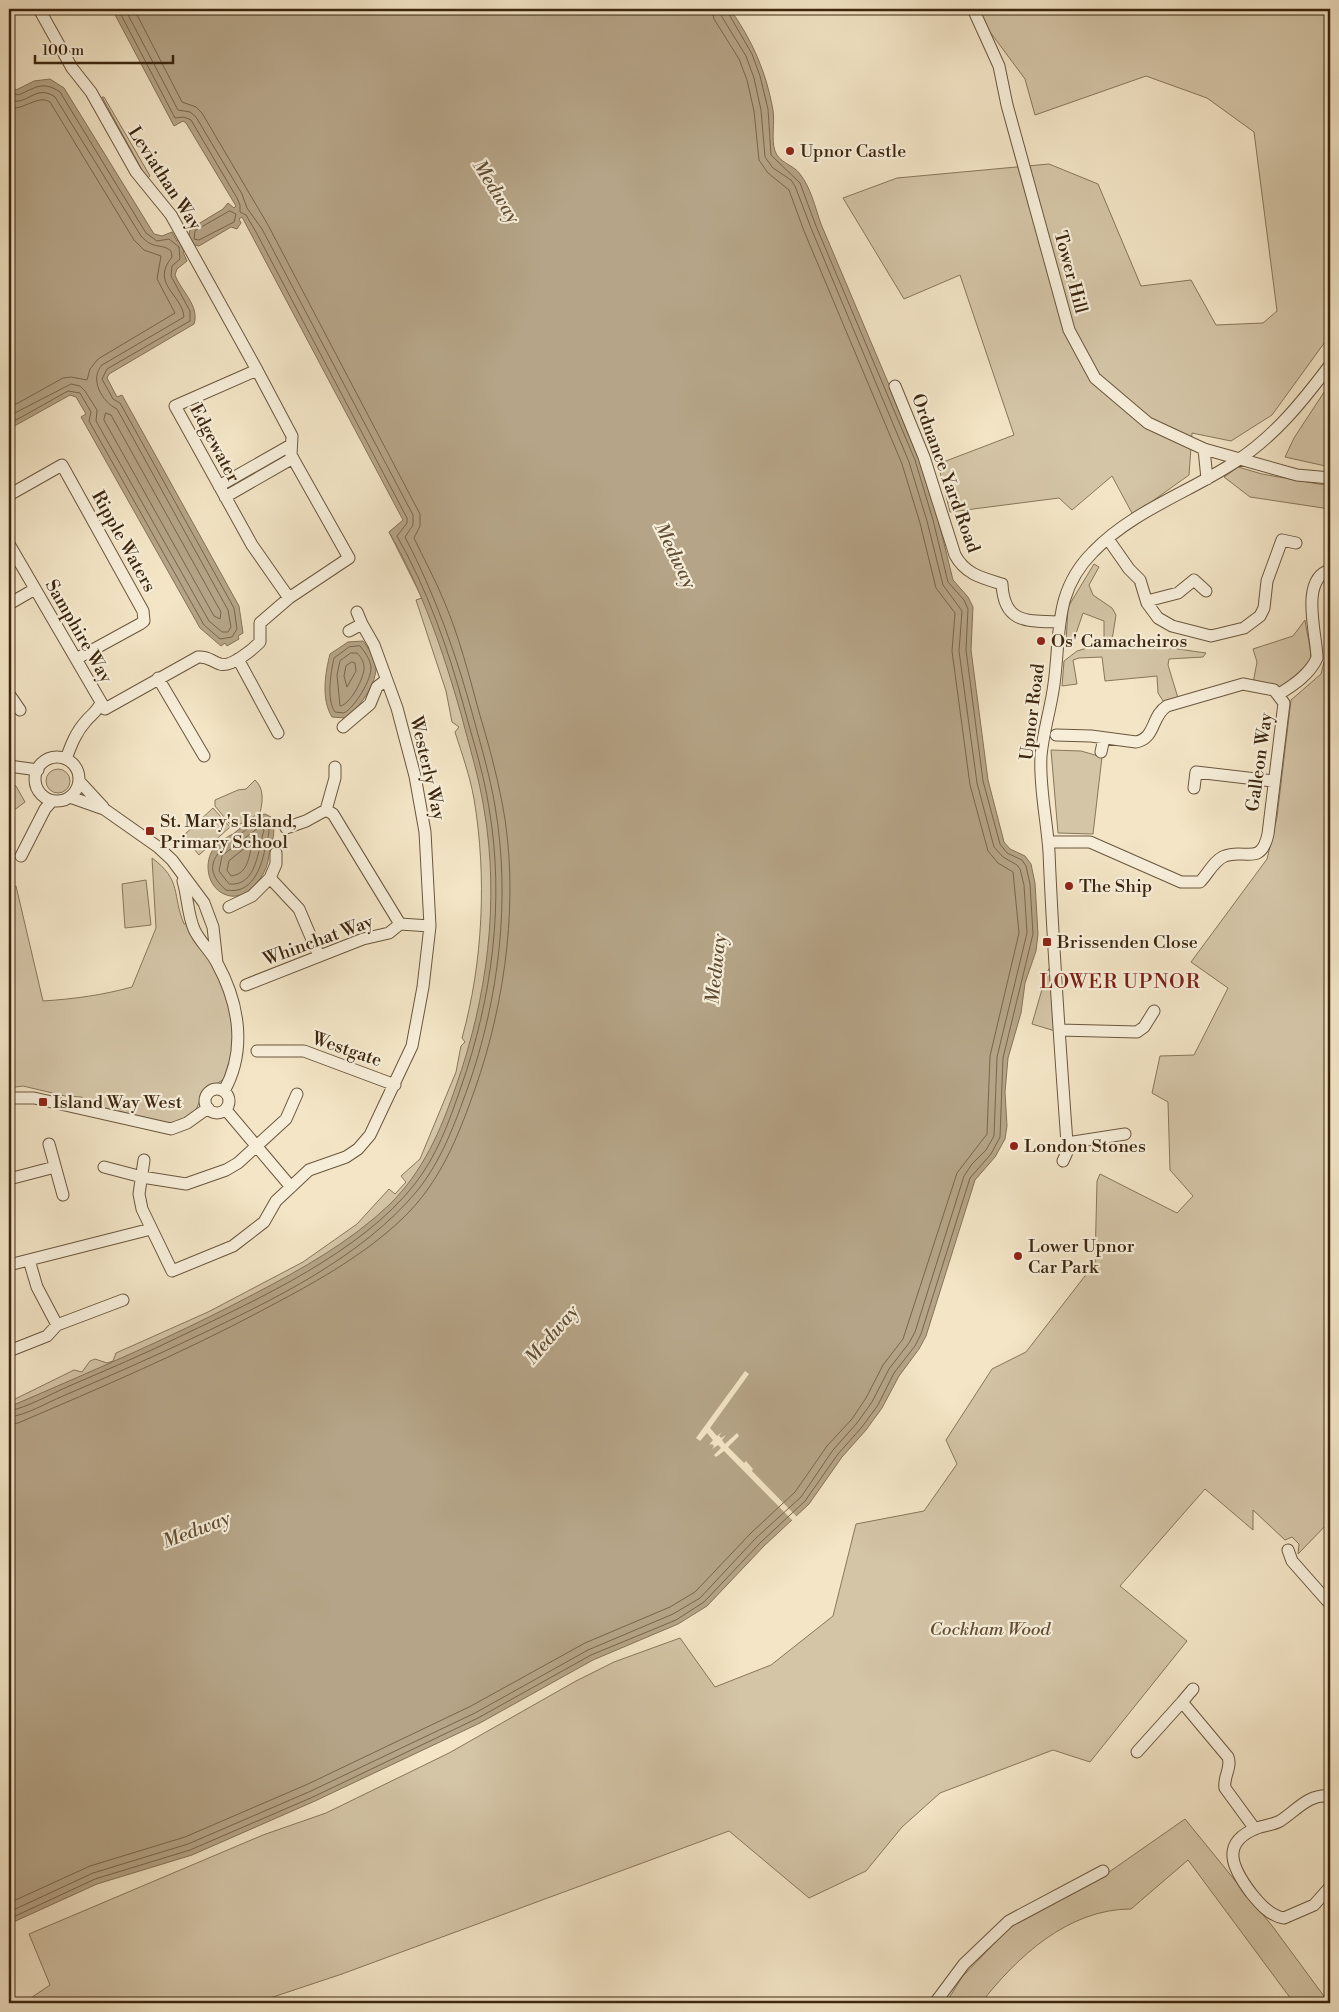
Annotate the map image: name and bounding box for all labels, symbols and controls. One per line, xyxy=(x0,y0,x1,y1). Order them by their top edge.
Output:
scale bar xyxy=(35,32,172,64)
text: 100 m xyxy=(42,41,84,60)
street label: Leviathan Way xyxy=(123,122,207,235)
place label: Upnor Castle xyxy=(800,140,906,163)
marker: Upnor Castle xyxy=(784,145,796,157)
water label: Medway xyxy=(467,155,526,229)
street label: Tower Hill xyxy=(1048,228,1093,317)
street label: Ordnance Yard Road xyxy=(906,390,985,557)
street label: Edgewater xyxy=(184,400,245,487)
street label: Ripple Waters xyxy=(86,486,161,596)
water label: Medway xyxy=(649,518,702,593)
street label: Samphire Way xyxy=(40,575,118,687)
place label: Os' Camacheiros xyxy=(1051,630,1187,653)
marker: Os' Camacheiros xyxy=(1035,635,1047,647)
street label: Upnor Road xyxy=(1015,662,1050,762)
street label: Galleon Way xyxy=(1241,711,1278,813)
street label: Westerly Way xyxy=(404,713,451,823)
place label: St. Mary's Island, Primary School xyxy=(160,810,297,854)
marker: St. Mary's Island, Primary School xyxy=(144,825,156,837)
place label: The Ship xyxy=(1079,875,1152,898)
marker: The Ship xyxy=(1063,880,1075,892)
street label: Whinchat Way xyxy=(259,910,377,971)
place label: Brissenden Close xyxy=(1056,931,1198,954)
water label: Medway xyxy=(700,932,732,1006)
marker: Brissenden Close xyxy=(1041,936,1053,948)
district label: LOWER UPNOR xyxy=(1039,970,1201,995)
street label: Westgate xyxy=(308,1026,385,1072)
place label: Island Way West xyxy=(53,1091,183,1114)
marker: Island Way West xyxy=(37,1096,49,1108)
place label: London Stones xyxy=(1024,1135,1146,1158)
marker: London Stones xyxy=(1008,1140,1020,1152)
place label: Lower Upnor Car Park xyxy=(1028,1235,1135,1279)
marker: Lower Upnor Car Park xyxy=(1012,1250,1024,1262)
water label: Medway xyxy=(519,1299,585,1369)
water label: Medway xyxy=(159,1506,235,1554)
park label: Cockham Wood xyxy=(930,1618,1051,1641)

